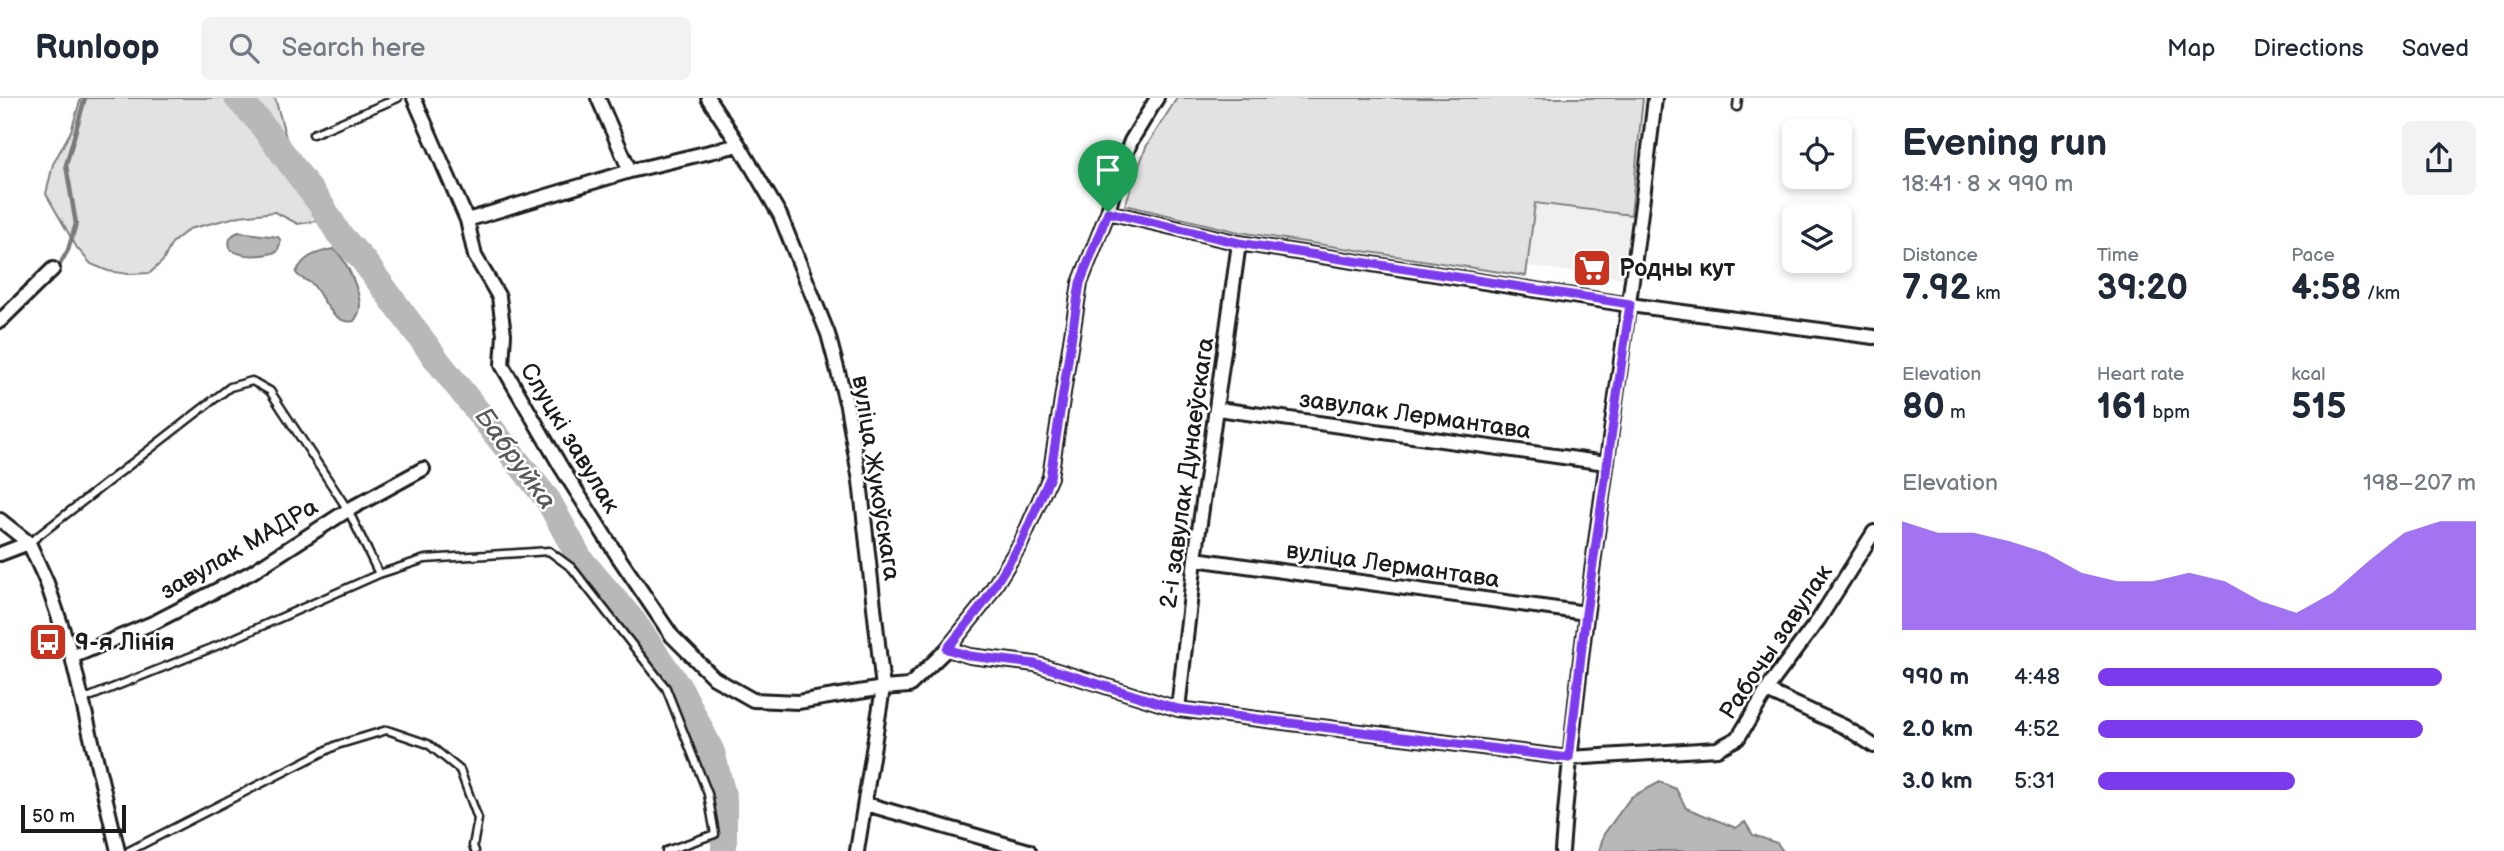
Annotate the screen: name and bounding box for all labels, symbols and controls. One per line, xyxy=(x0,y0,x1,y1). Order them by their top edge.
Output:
search box xyxy=(201,17,691,80)
text: Runloop xyxy=(35,28,159,68)
icon: search xyxy=(225,29,263,67)
text: Search here xyxy=(281,33,425,64)
text: Map xyxy=(2167,34,2215,63)
text: Directions xyxy=(2253,34,2364,63)
text: Saved xyxy=(2402,34,2469,63)
map controls xyxy=(1782,119,1852,273)
button: locate xyxy=(1782,119,1852,189)
text: Evening run xyxy=(1902,121,2107,166)
button: share xyxy=(2402,121,2476,195)
pin xyxy=(1078,140,1138,212)
icon: arrive xyxy=(1089,151,1127,189)
text: 18:41 · 8 × 990 m xyxy=(1902,170,2073,198)
button: layers xyxy=(1782,203,1852,273)
text: Distance xyxy=(1902,244,1978,267)
text: Time xyxy=(2097,244,2139,267)
text: Pace xyxy=(2291,244,2335,267)
supermarket icon: Родны кут xyxy=(1571,247,1613,289)
place label: Родны кут xyxy=(1619,254,1736,283)
text: 7.92 xyxy=(1902,267,1971,310)
text: 39:20 xyxy=(2097,267,2188,310)
text: 4:58 xyxy=(2291,267,2362,310)
text: km xyxy=(1971,282,2001,305)
text: /km xyxy=(2362,282,2400,305)
street label: 2-і завулак Дунаеўскага xyxy=(1154,336,1220,610)
street label: Слуцкі завулак xyxy=(514,358,626,519)
text: Elevation xyxy=(1902,363,1981,386)
text: Heart rate xyxy=(2097,363,2184,386)
text: kcal xyxy=(2291,363,2325,386)
street label: вуліца Жукоўскага xyxy=(845,373,907,583)
street label: завулак Лермантава xyxy=(1297,384,1533,446)
text: 80 xyxy=(1902,386,1945,429)
text: 161 xyxy=(2097,386,2147,429)
text: 515 xyxy=(2291,386,2346,429)
text: m xyxy=(1945,401,1966,424)
text: bpm xyxy=(2147,401,2190,424)
water label: Бабруйка xyxy=(468,402,562,516)
text: Elevation xyxy=(1902,469,1998,497)
text: 198–207 m xyxy=(2363,469,2476,497)
street label: завулак МАДРа xyxy=(155,492,323,606)
street label: вуліца Лермантава xyxy=(1284,536,1502,594)
street label: Рабочы завулак xyxy=(1713,559,1839,725)
bus stop icon: 9-я Лінія xyxy=(27,621,69,663)
place label: 9-я Лінія xyxy=(75,628,175,657)
text: 990 m xyxy=(1902,663,1969,691)
text: 4:48 xyxy=(2014,663,2060,691)
text: 2.0 km xyxy=(1902,715,1973,743)
text: 4:52 xyxy=(2014,715,2059,743)
text: 3.0 km xyxy=(1902,767,1973,795)
text: 5:31 xyxy=(2014,767,2055,795)
scale bar xyxy=(21,802,126,834)
text: 50 m xyxy=(32,805,75,828)

